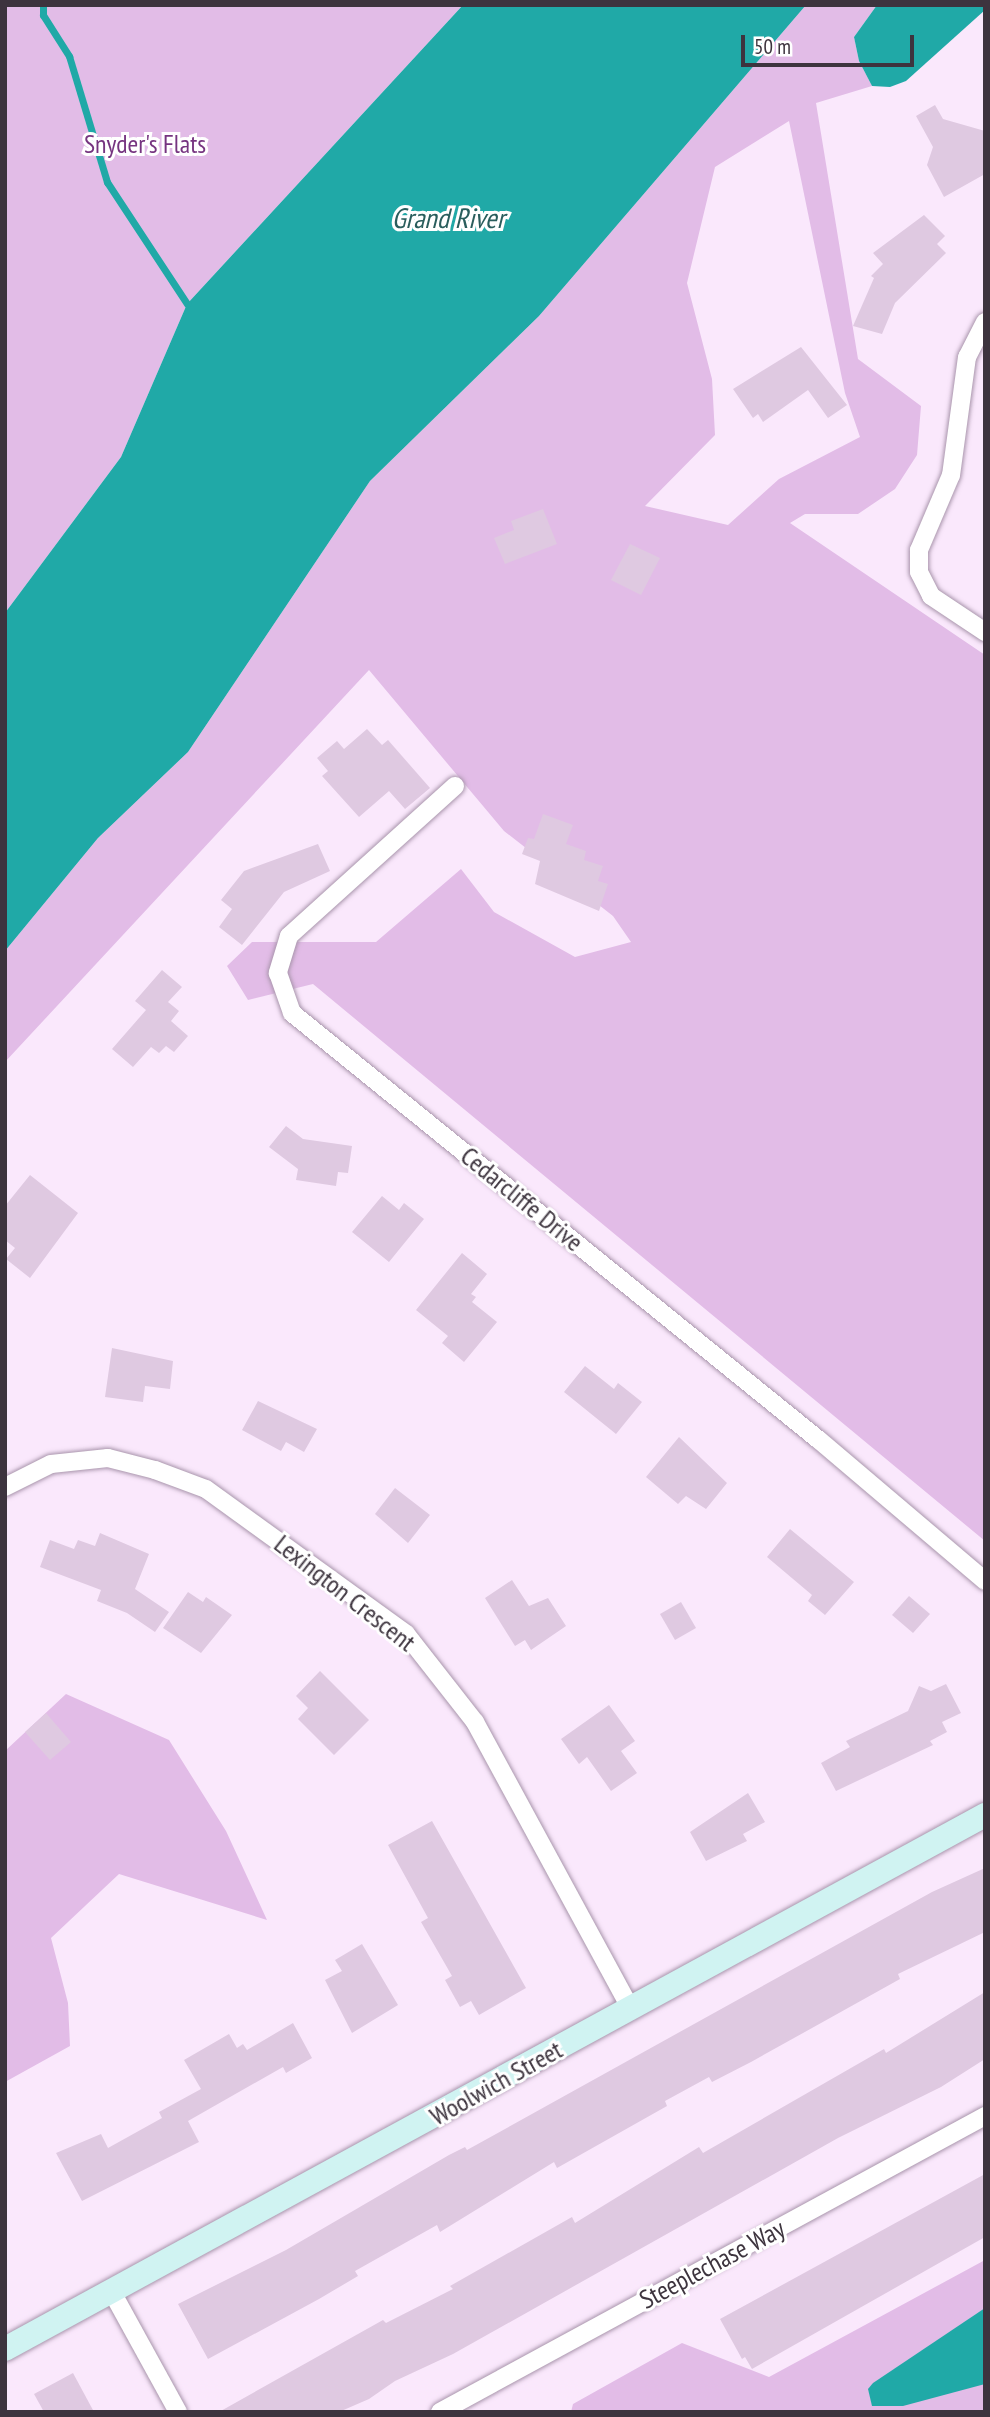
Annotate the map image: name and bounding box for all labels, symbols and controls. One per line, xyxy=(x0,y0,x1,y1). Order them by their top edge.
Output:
scale bar xyxy=(745,21,918,65)
text: 50 m xyxy=(754,33,791,60)
park label: Snyder's Flats xyxy=(84,128,206,160)
water label: Grand River xyxy=(392,201,504,235)
street label: Cedarcliffe Drive xyxy=(455,1140,589,1258)
street label: Lexington Crescent xyxy=(268,1528,422,1658)
street label: Woolwich Street xyxy=(425,2034,567,2132)
street label: Steeplechase Way xyxy=(634,2213,790,2315)

